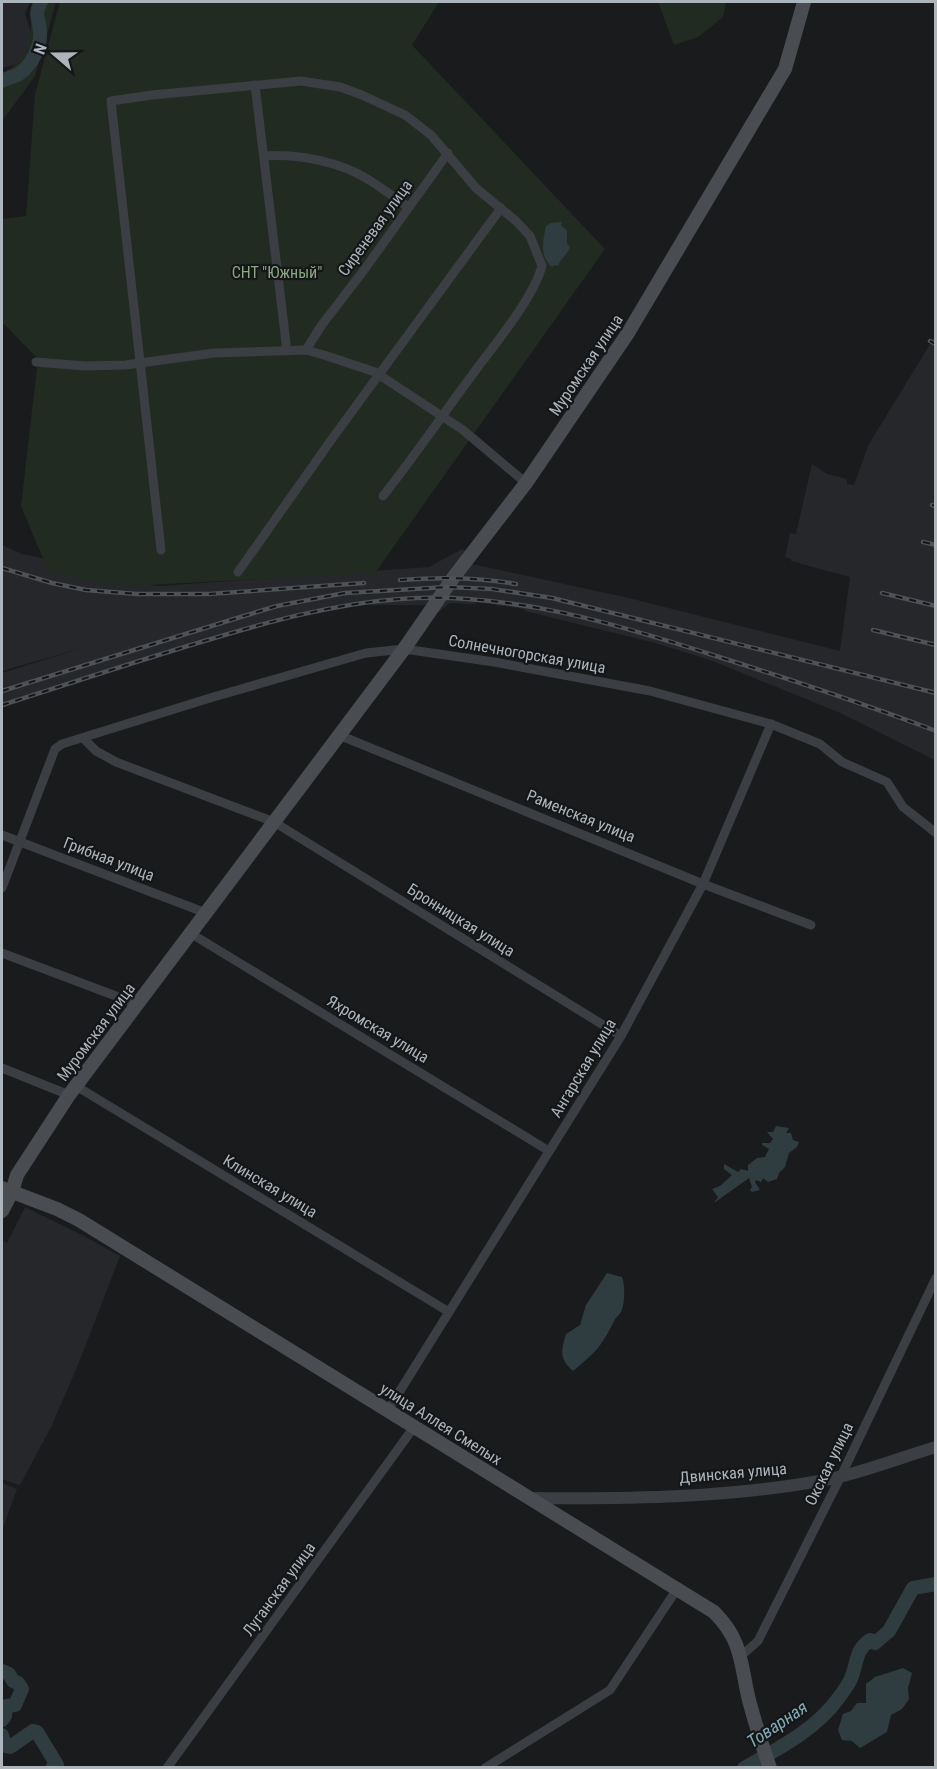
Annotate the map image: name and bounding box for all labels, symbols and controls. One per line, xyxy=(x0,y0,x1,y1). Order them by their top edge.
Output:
north arrow xyxy=(24,24,84,84)
text: N xyxy=(30,41,51,57)
street label: Сиреневая улица xyxy=(334,176,416,280)
park label: СНТ "Южный" xyxy=(232,263,322,282)
street label: Муромская улица xyxy=(545,311,627,419)
street label: Солнечногорская улица xyxy=(447,631,607,677)
street label: Раменская улица xyxy=(524,786,638,846)
street label: Грибная улица xyxy=(61,833,157,885)
street label: Бронницкая улица xyxy=(404,879,518,961)
street label: Муромская улица xyxy=(53,979,139,1085)
street label: Яхромская улица xyxy=(324,991,432,1067)
street label: Ангарская улица xyxy=(546,1015,620,1121)
street label: Клинская улица xyxy=(220,1150,320,1222)
street label: улица Аллея Смелых xyxy=(377,1379,505,1469)
street label: Окская улица xyxy=(801,1419,857,1509)
street label: Двинская улица xyxy=(679,1459,787,1487)
street label: Луганская улица xyxy=(239,1538,319,1640)
water label: Товарная xyxy=(743,1696,811,1752)

